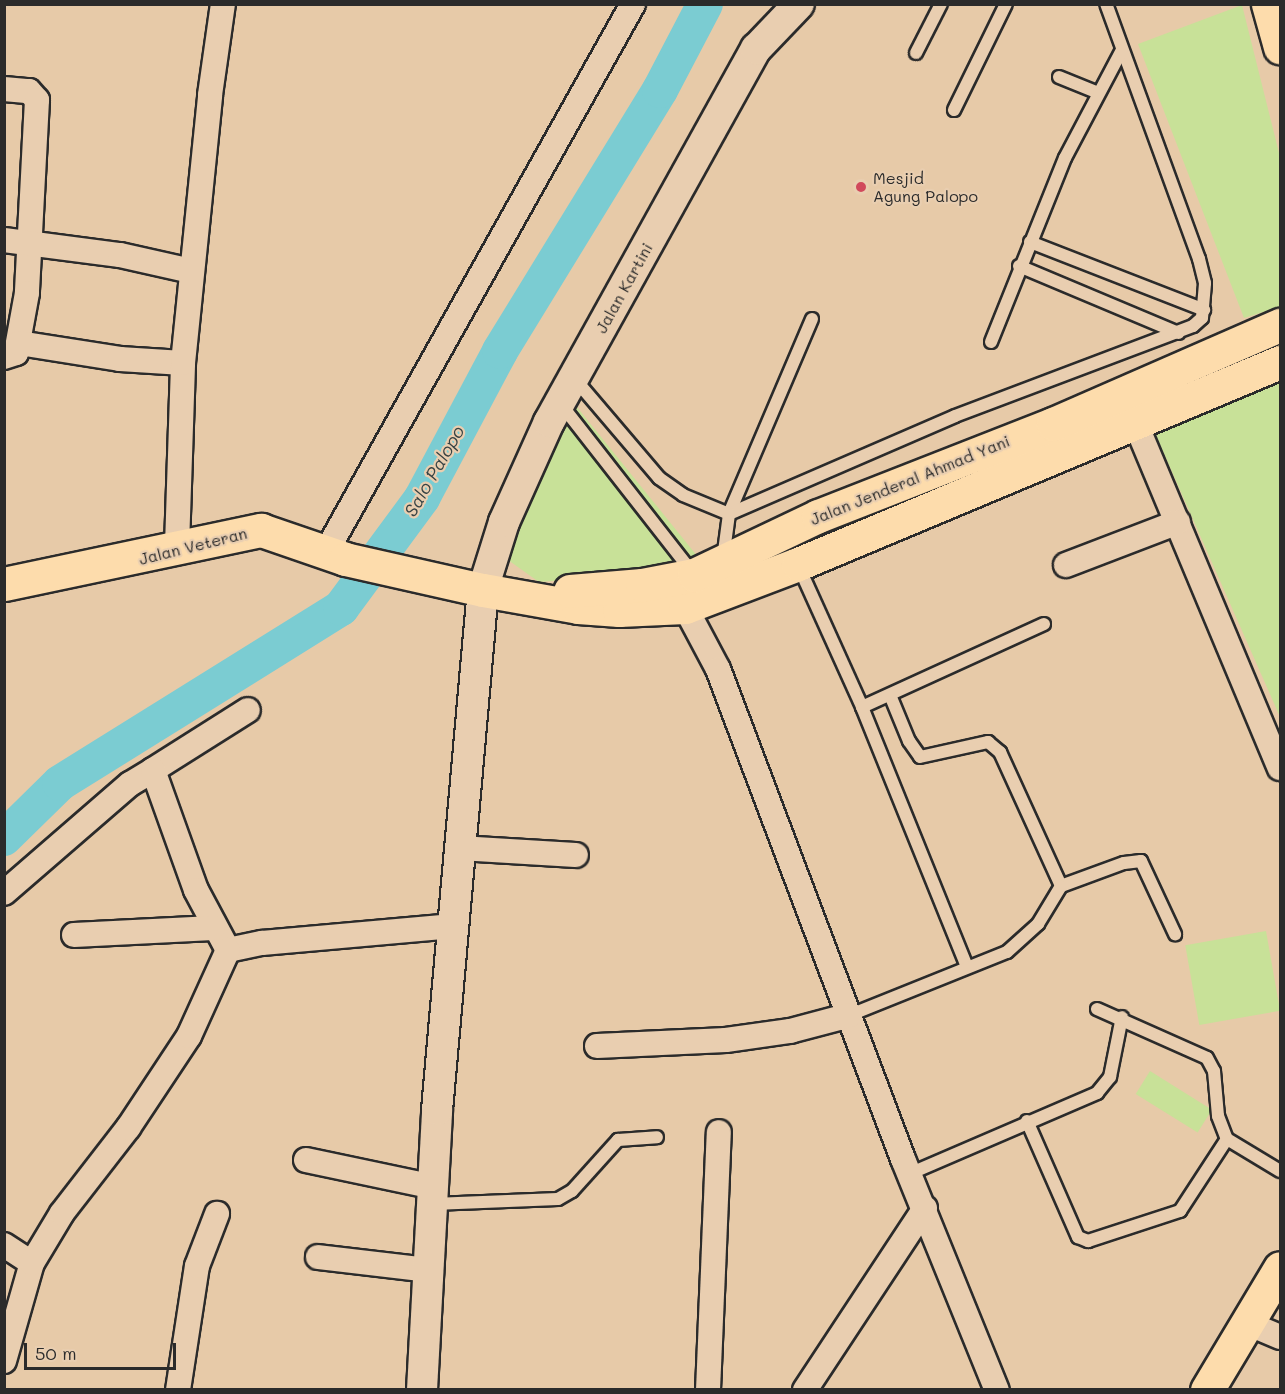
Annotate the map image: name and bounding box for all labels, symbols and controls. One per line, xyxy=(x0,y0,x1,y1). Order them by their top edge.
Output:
place label: Mesjid Agung Palopo xyxy=(873,168,978,206)
marker: Mesjid Agung Palopo xyxy=(854,180,868,194)
street label: Jalan Kartini xyxy=(591,240,657,336)
water label: Salo Palopo xyxy=(399,422,469,520)
street label: Jalan Jenderal Ahmad Yani xyxy=(807,431,1013,529)
street label: Jalan Veteran xyxy=(137,523,249,569)
scale bar xyxy=(27,1331,178,1369)
text: 50 m xyxy=(35,1341,77,1365)

